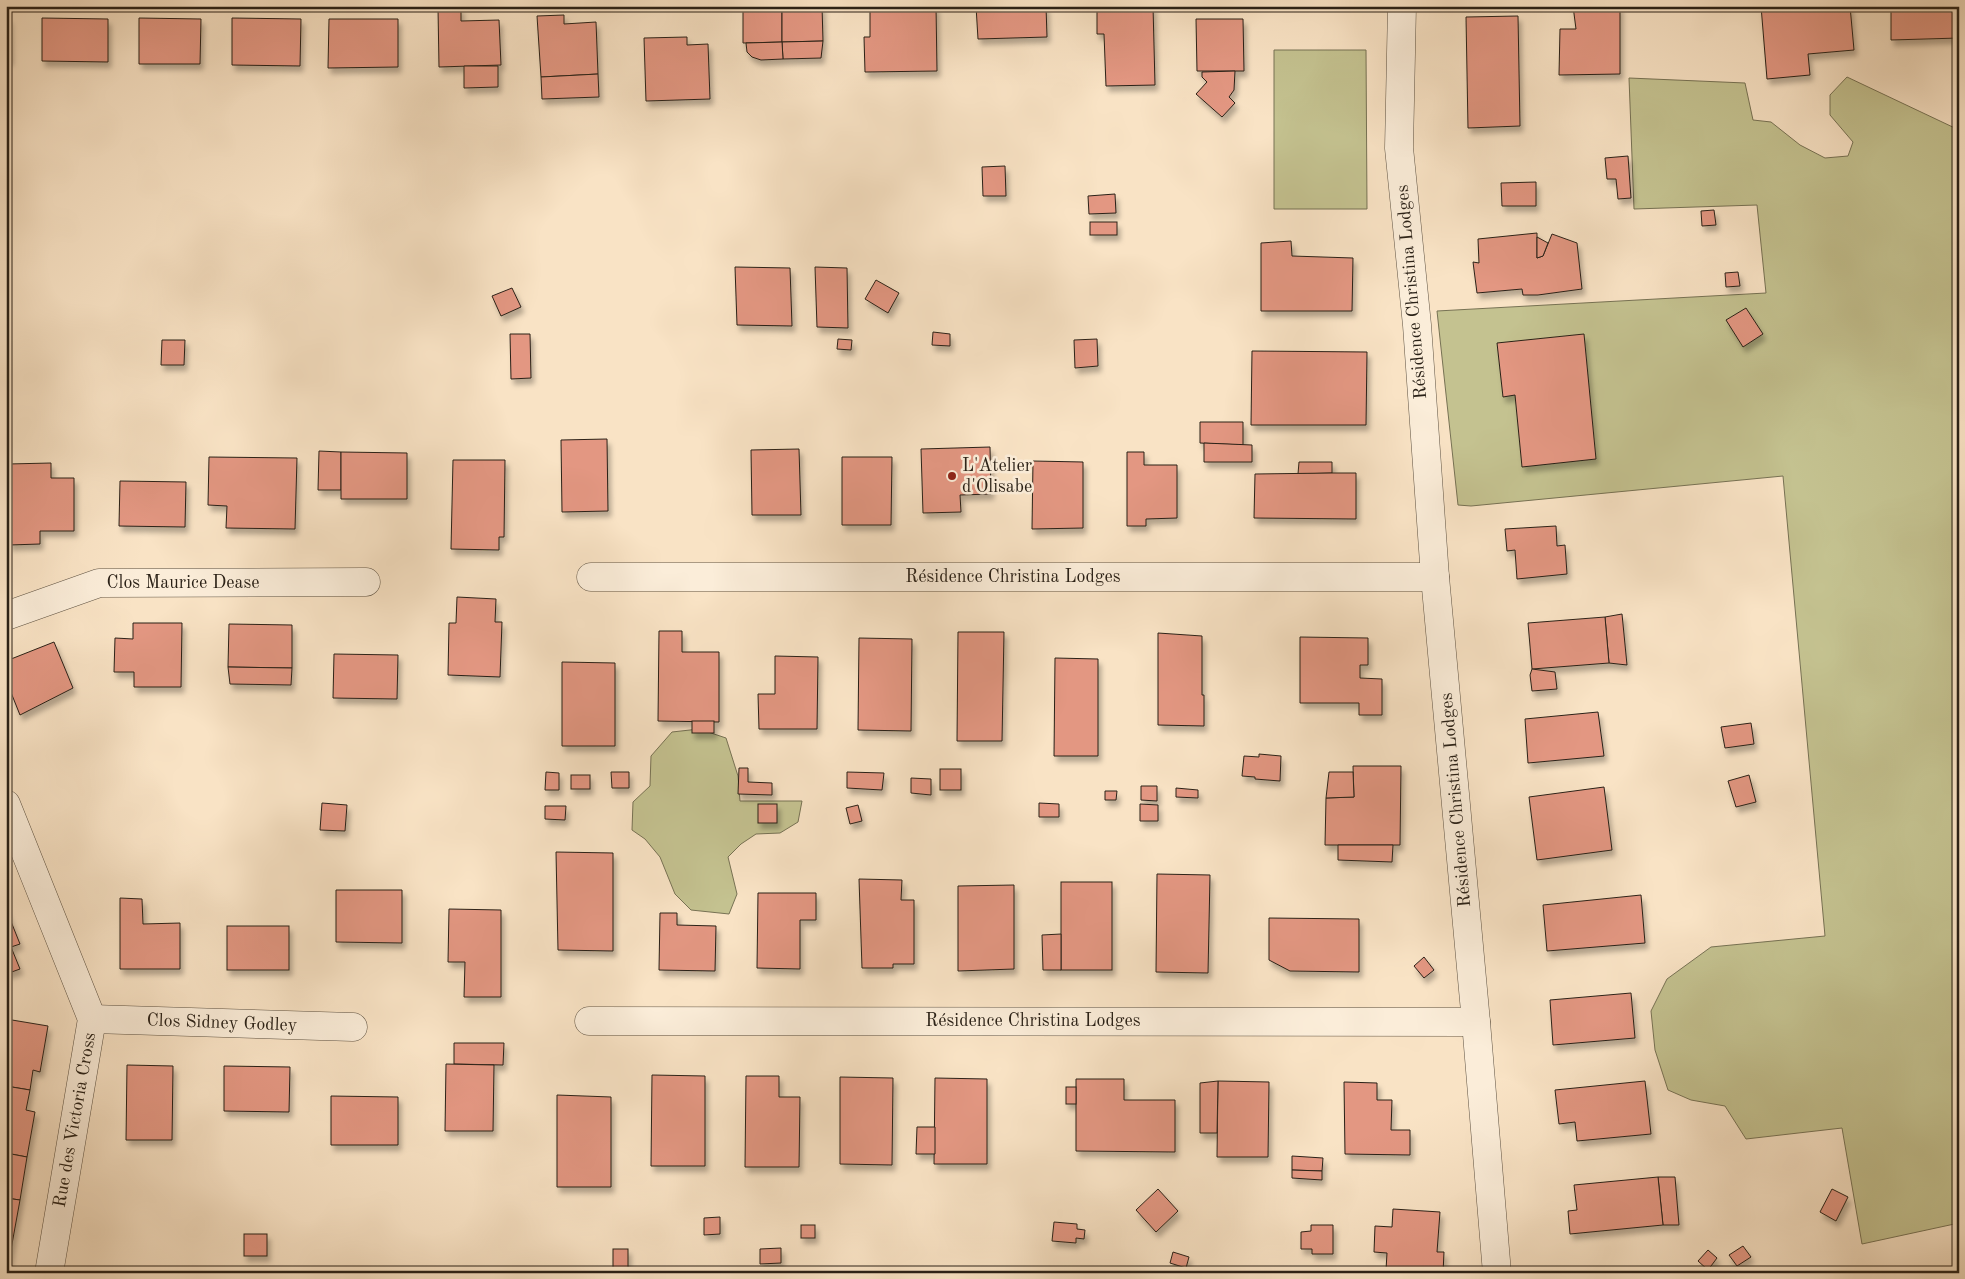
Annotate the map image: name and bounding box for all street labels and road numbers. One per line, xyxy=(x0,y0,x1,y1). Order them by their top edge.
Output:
street label: Résidence Christina Lodges xyxy=(1394,184,1430,400)
street label: Résidence Christina Lodges xyxy=(905,568,1121,586)
street label: Clos Maurice Dease xyxy=(107,574,260,592)
street label: Résidence Christina Lodges xyxy=(1438,692,1474,908)
street label: Clos Sidney Godley xyxy=(146,1011,298,1035)
street label: Résidence Christina Lodges xyxy=(925,1012,1141,1030)
street label: Rue des Victoria Cross xyxy=(51,1031,99,1209)

